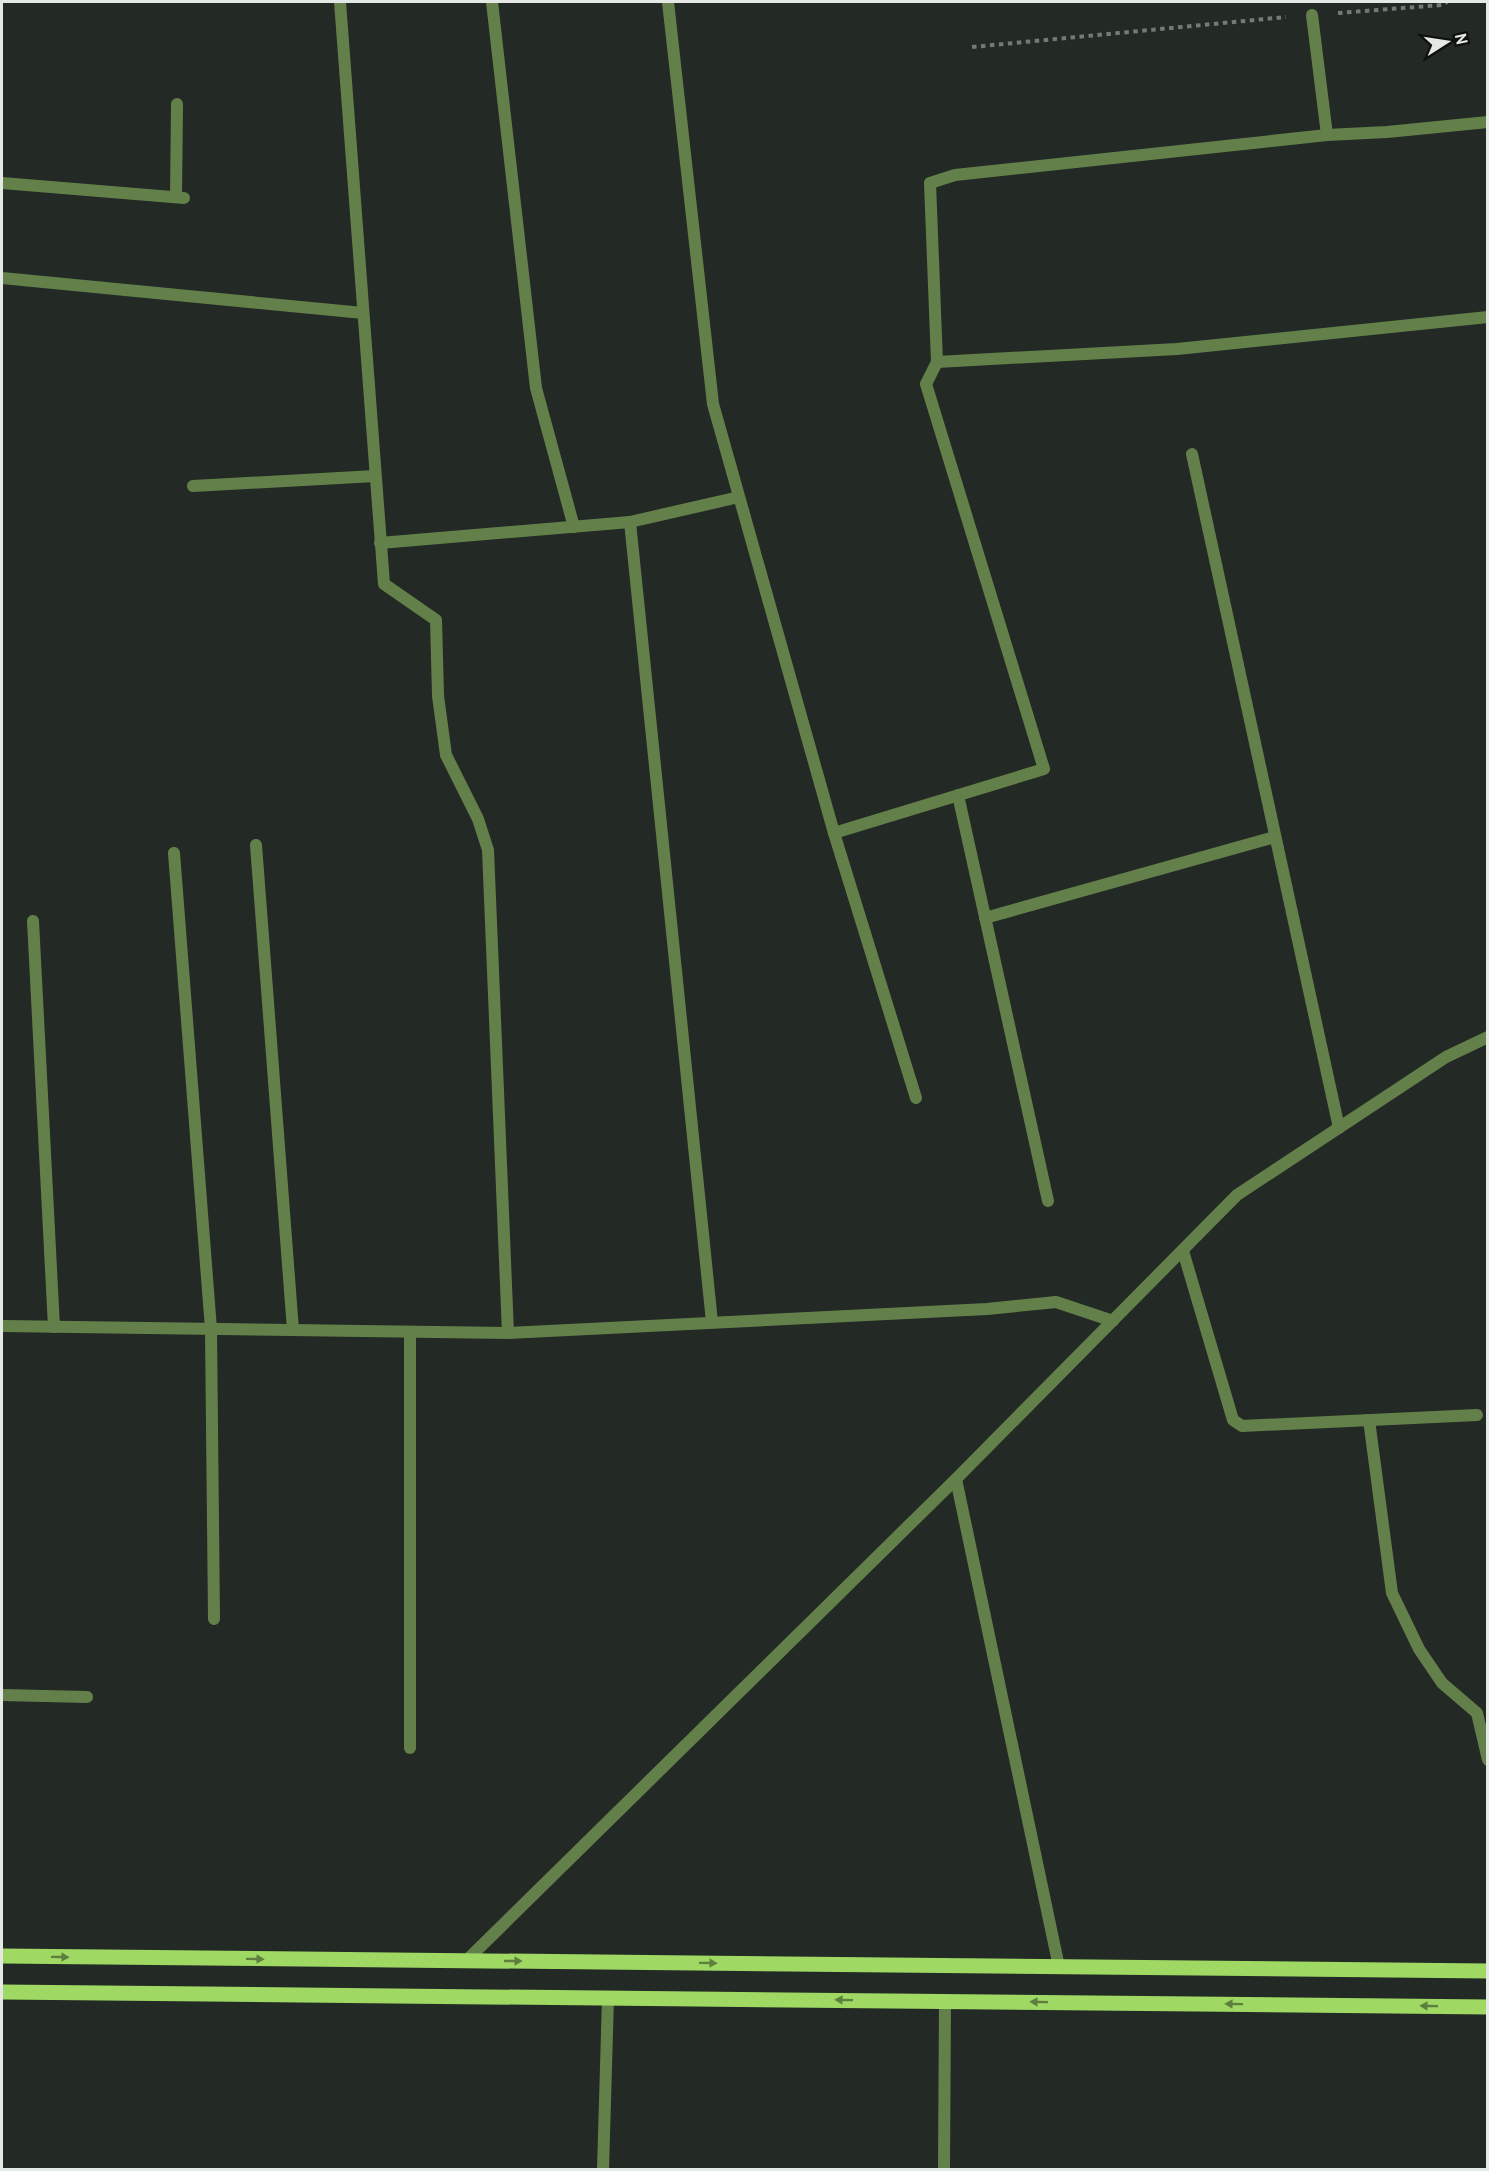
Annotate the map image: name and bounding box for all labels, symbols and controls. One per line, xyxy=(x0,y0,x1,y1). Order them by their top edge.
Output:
north arrow xyxy=(1417,12,1477,72)
text: N xyxy=(1451,32,1473,46)
one-way arrow xyxy=(50,1952,69,1962)
one-way arrow xyxy=(245,1954,264,1964)
one-way arrow xyxy=(503,1956,522,1966)
one-way arrow xyxy=(698,1958,717,1968)
one-way arrow xyxy=(835,1996,854,2005)
one-way arrow xyxy=(1030,1998,1049,2007)
one-way arrow xyxy=(1225,2000,1244,2009)
one-way arrow xyxy=(1420,2001,1439,2011)

